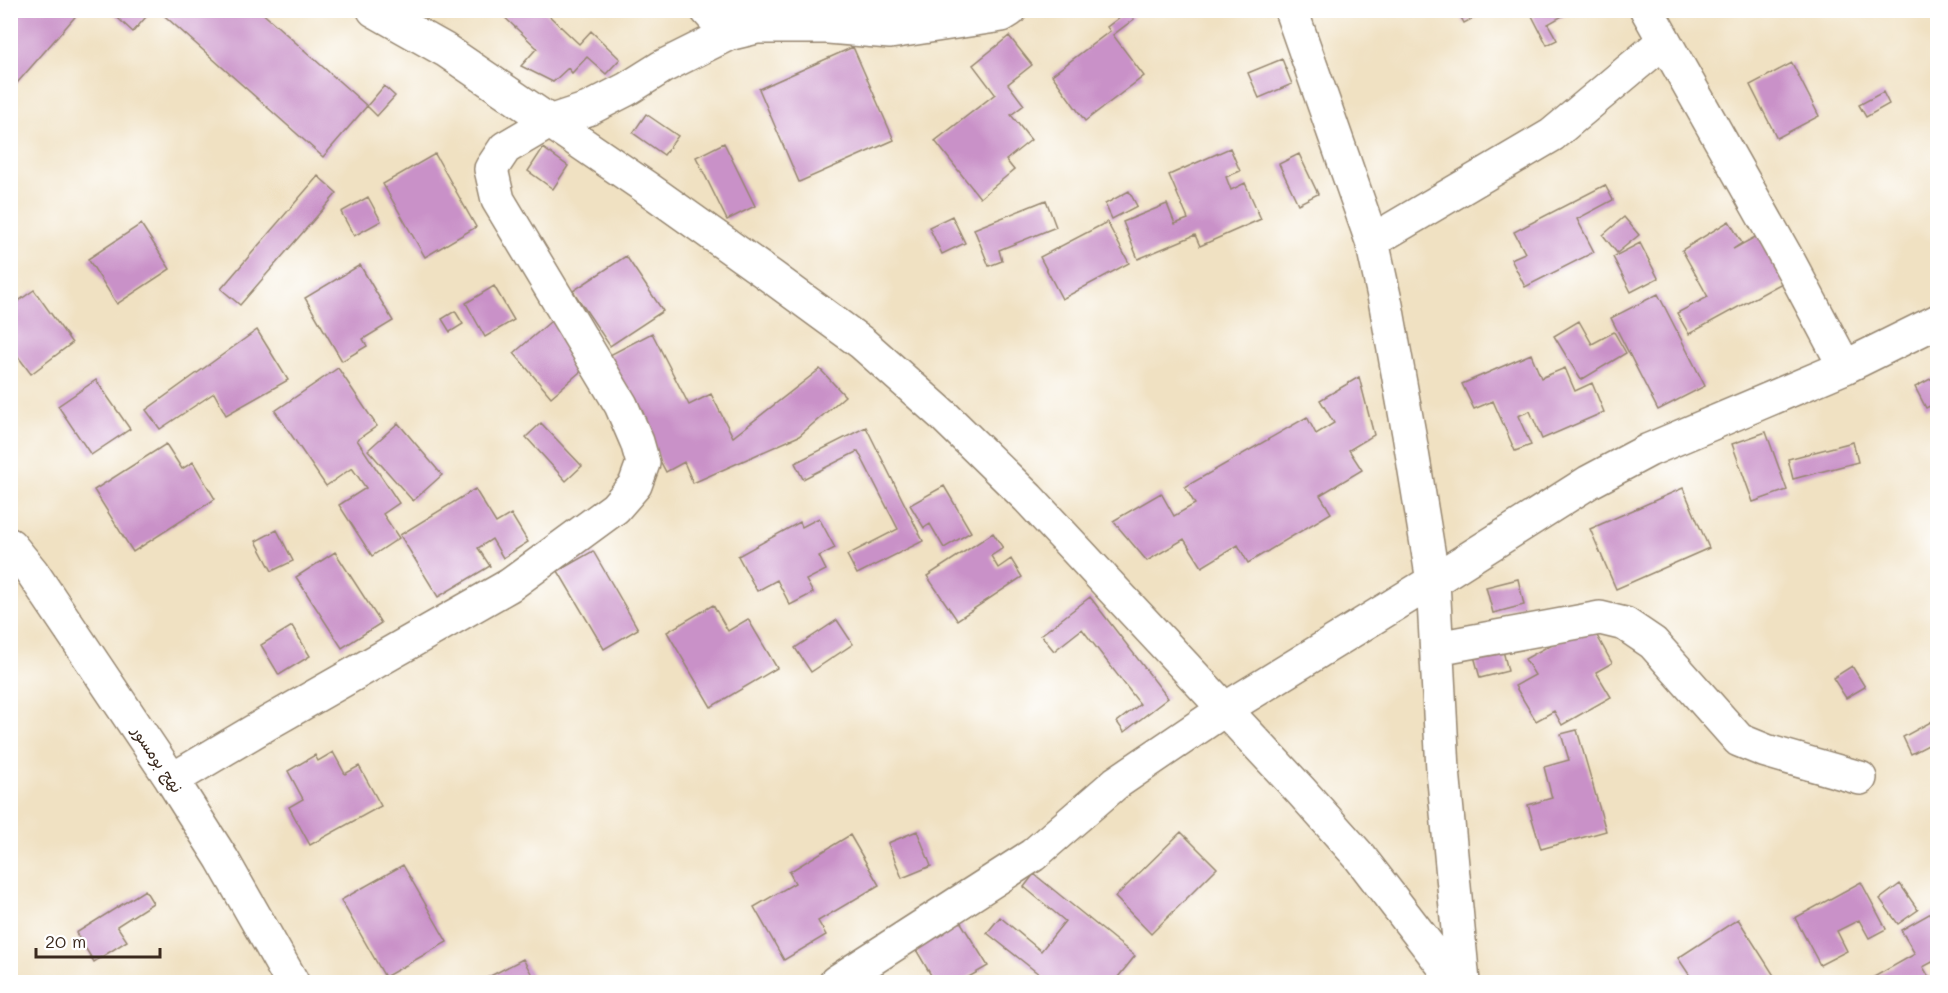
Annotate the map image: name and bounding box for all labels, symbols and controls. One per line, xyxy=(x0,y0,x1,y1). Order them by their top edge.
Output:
street label: نهج بومسور xyxy=(126,720,188,797)
scale bar xyxy=(36,921,160,959)
text: 20 m xyxy=(45,929,86,953)

